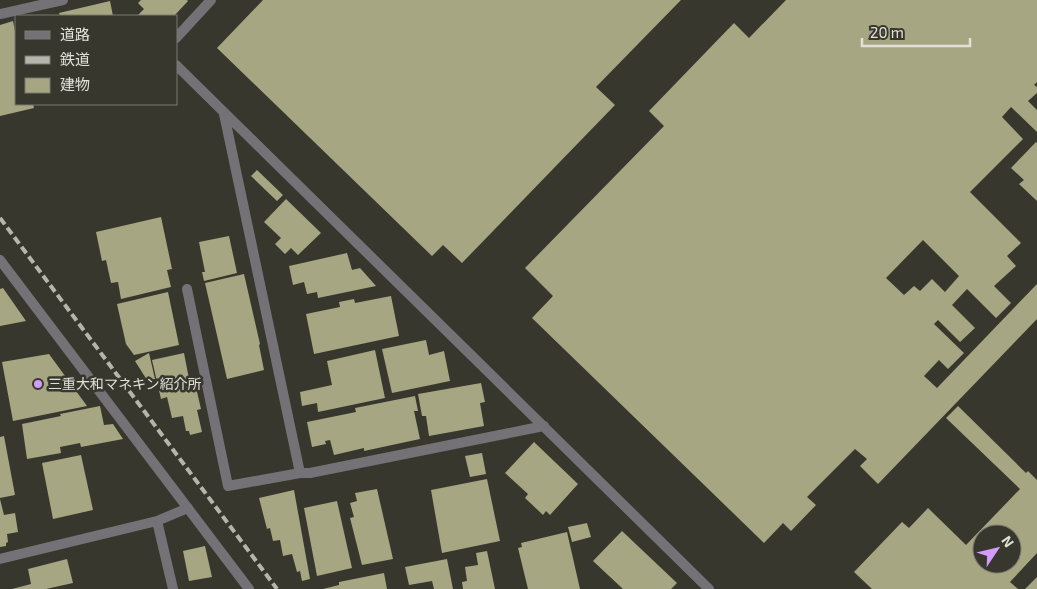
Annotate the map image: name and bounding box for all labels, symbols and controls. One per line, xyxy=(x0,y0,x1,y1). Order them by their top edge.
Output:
legend xyxy=(15,15,178,105)
scale bar xyxy=(862,15,970,47)
text: 20 m xyxy=(870,23,904,41)
text: 道路 xyxy=(60,25,90,43)
text: 鉄道 xyxy=(60,50,90,68)
text: 建物 xyxy=(60,75,90,93)
place label: 三重大和マネキン紹介所 xyxy=(48,375,202,392)
marker: 三重大和マネキン紹介所 xyxy=(32,378,44,390)
north arrow xyxy=(972,524,1022,574)
text: N xyxy=(998,532,1018,550)

